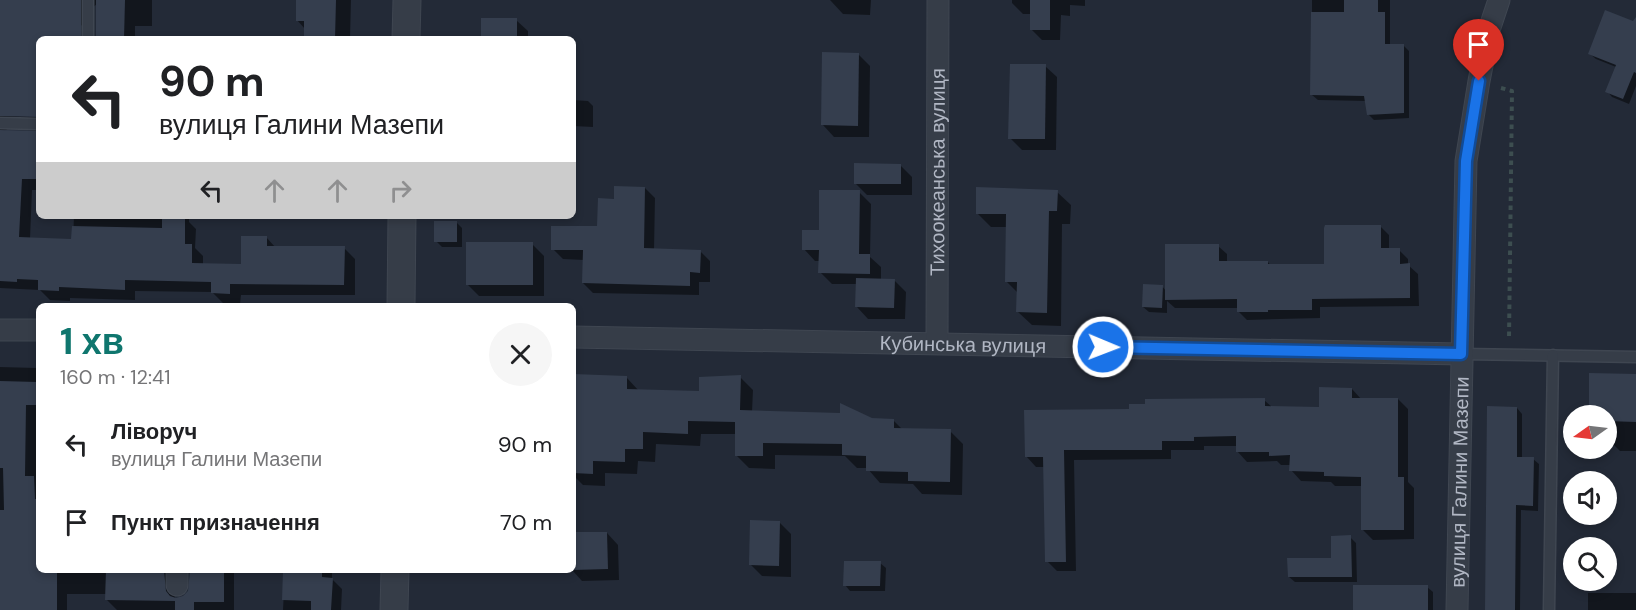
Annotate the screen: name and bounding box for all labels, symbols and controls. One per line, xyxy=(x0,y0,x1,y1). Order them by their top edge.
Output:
pin xyxy=(1453,19,1504,81)
icon: arrive xyxy=(1462,28,1495,61)
text: 90 m xyxy=(159,54,265,109)
icon: left xyxy=(60,60,138,138)
street label: Тихоокеанська вулиця xyxy=(924,68,951,276)
text: вулиця Галини Мазепи xyxy=(159,107,444,142)
icon: left xyxy=(195,174,228,207)
icon: ahead xyxy=(258,174,291,207)
icon: ahead xyxy=(321,174,354,207)
icon: right xyxy=(384,174,417,207)
position arrow xyxy=(1071,315,1135,379)
text: 1 хв xyxy=(60,318,124,365)
button: close xyxy=(489,323,552,386)
street label: Кубинська вулиця xyxy=(879,330,1046,359)
text: 160 m · 12:41 xyxy=(60,364,170,390)
street label: вулиця Галини Мазепи xyxy=(1444,376,1475,588)
north arrow xyxy=(1563,405,1617,459)
map controls xyxy=(1563,405,1617,591)
text: Ліворуч xyxy=(111,417,197,446)
icon: left xyxy=(60,428,93,461)
text: 90 m xyxy=(498,430,552,459)
text: вулиця Галини Мазепи xyxy=(111,446,322,472)
button: sound xyxy=(1563,471,1617,525)
icon: arrive xyxy=(60,506,93,539)
text: Пункт призначення xyxy=(111,508,320,537)
text: 70 m xyxy=(500,508,552,537)
button: search xyxy=(1563,537,1617,591)

